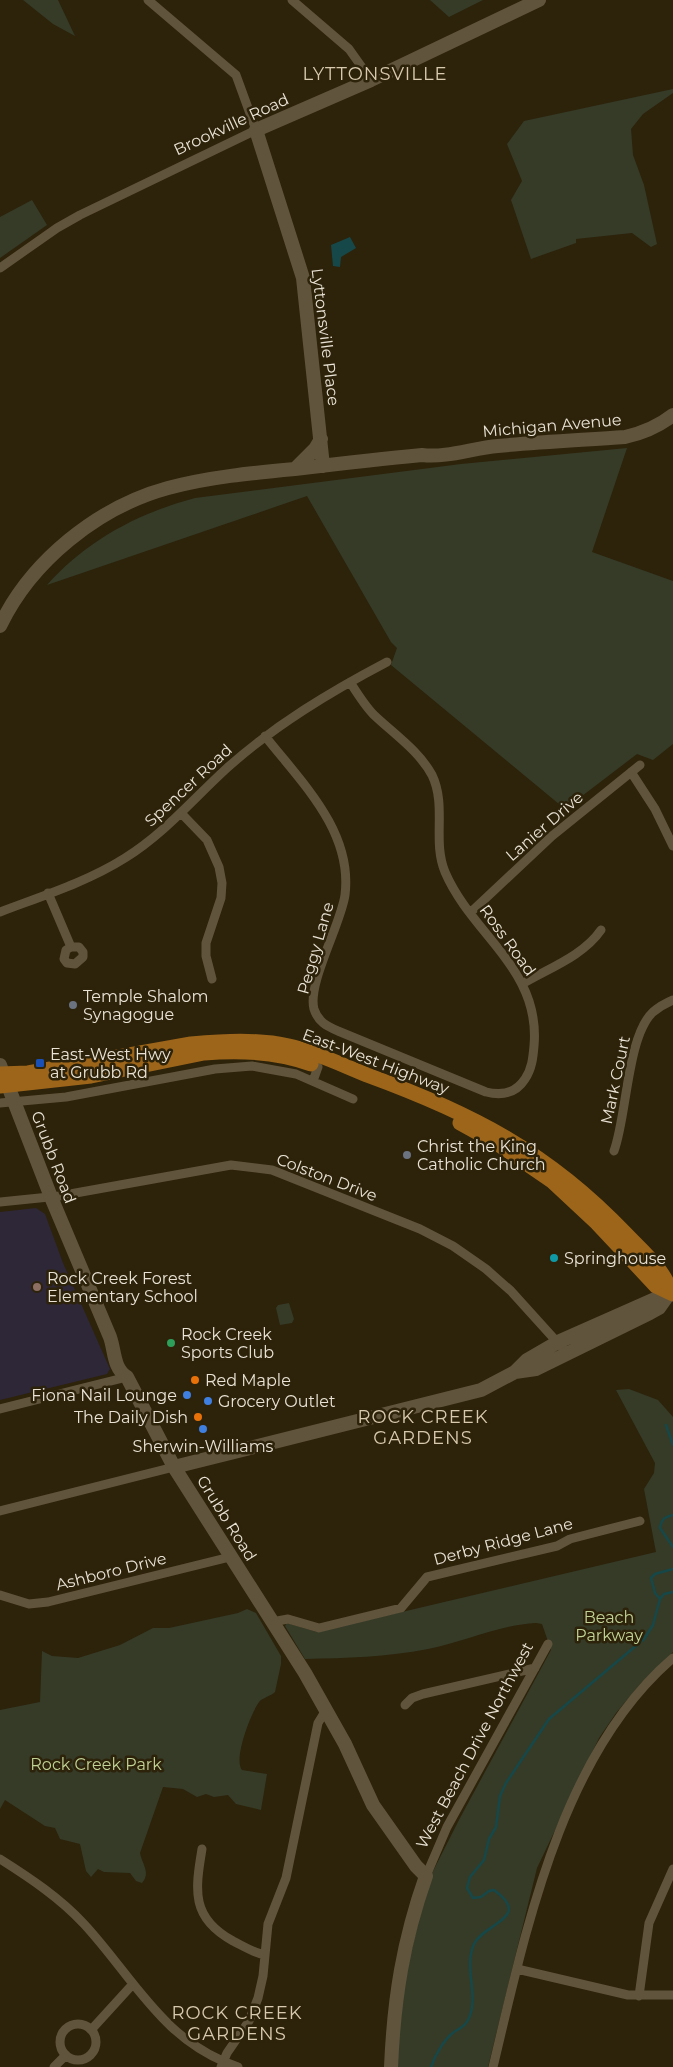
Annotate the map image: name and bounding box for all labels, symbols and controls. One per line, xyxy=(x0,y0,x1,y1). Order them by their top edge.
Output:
district label: LYTTONSVILLE xyxy=(302,63,448,85)
street label: Brookville Road xyxy=(171,89,292,159)
street label: Lyttonsville Place xyxy=(308,267,343,407)
street label: Michigan Avenue xyxy=(482,410,622,441)
street label: Spencer Road xyxy=(141,740,236,831)
street label: Lanier Drive xyxy=(502,788,587,865)
street label: Peggy Lane xyxy=(293,900,338,996)
street label: Ross Road xyxy=(475,901,540,980)
place label: Temple Shalom Synagogue xyxy=(83,987,208,1024)
marker: Temple Shalom Synagogue xyxy=(67,999,79,1011)
street label: East-West Highway xyxy=(300,1025,452,1098)
street label: Mark Court xyxy=(597,1034,634,1126)
place label: East-West Hwy at Grubb Rd xyxy=(50,1045,171,1082)
marker: East-West Hwy at Grubb Rd xyxy=(34,1057,46,1069)
street label: Grubb Road xyxy=(27,1108,80,1206)
place label: Christ the King Catholic Church xyxy=(417,1137,546,1174)
marker: Christ the King Catholic Church xyxy=(401,1149,413,1161)
street label: Colston Drive xyxy=(274,1150,380,1205)
place label: Springhouse xyxy=(564,1249,666,1268)
marker: Springhouse xyxy=(548,1252,560,1264)
place label: Rock Creek Forest Elementary School xyxy=(47,1269,198,1306)
marker: Rock Creek Forest Elementary School xyxy=(31,1281,43,1293)
place label: Rock Creek Sports Club xyxy=(181,1325,274,1362)
marker: Rock Creek Sports Club xyxy=(165,1337,177,1349)
place label: Red Maple xyxy=(205,1371,291,1390)
marker: Red Maple xyxy=(189,1374,201,1386)
place label: Fiona Nail Lounge xyxy=(31,1386,177,1405)
marker: Fiona Nail Lounge xyxy=(181,1389,193,1401)
place label: Grocery Outlet xyxy=(218,1392,336,1411)
marker: Grocery Outlet xyxy=(202,1395,214,1407)
district label: ROCK CREEK GARDENS xyxy=(357,1406,489,1449)
place label: The Daily Dish xyxy=(74,1408,188,1427)
marker: The Daily Dish xyxy=(192,1411,204,1423)
marker: Sherwin-Williams xyxy=(197,1423,209,1435)
place label: Sherwin-Williams xyxy=(133,1437,274,1456)
street label: Grubb Road xyxy=(193,1472,260,1565)
street label: Derby Ridge Lane xyxy=(431,1514,575,1569)
street label: Ashboro Drive xyxy=(54,1549,168,1594)
park label: Beach Parkway xyxy=(575,1608,643,1645)
street label: West Beach Drive Northwest xyxy=(412,1639,537,1852)
park label: Rock Creek Park xyxy=(30,1755,162,1774)
district label: ROCK CREEK GARDENS xyxy=(171,2002,303,2045)

